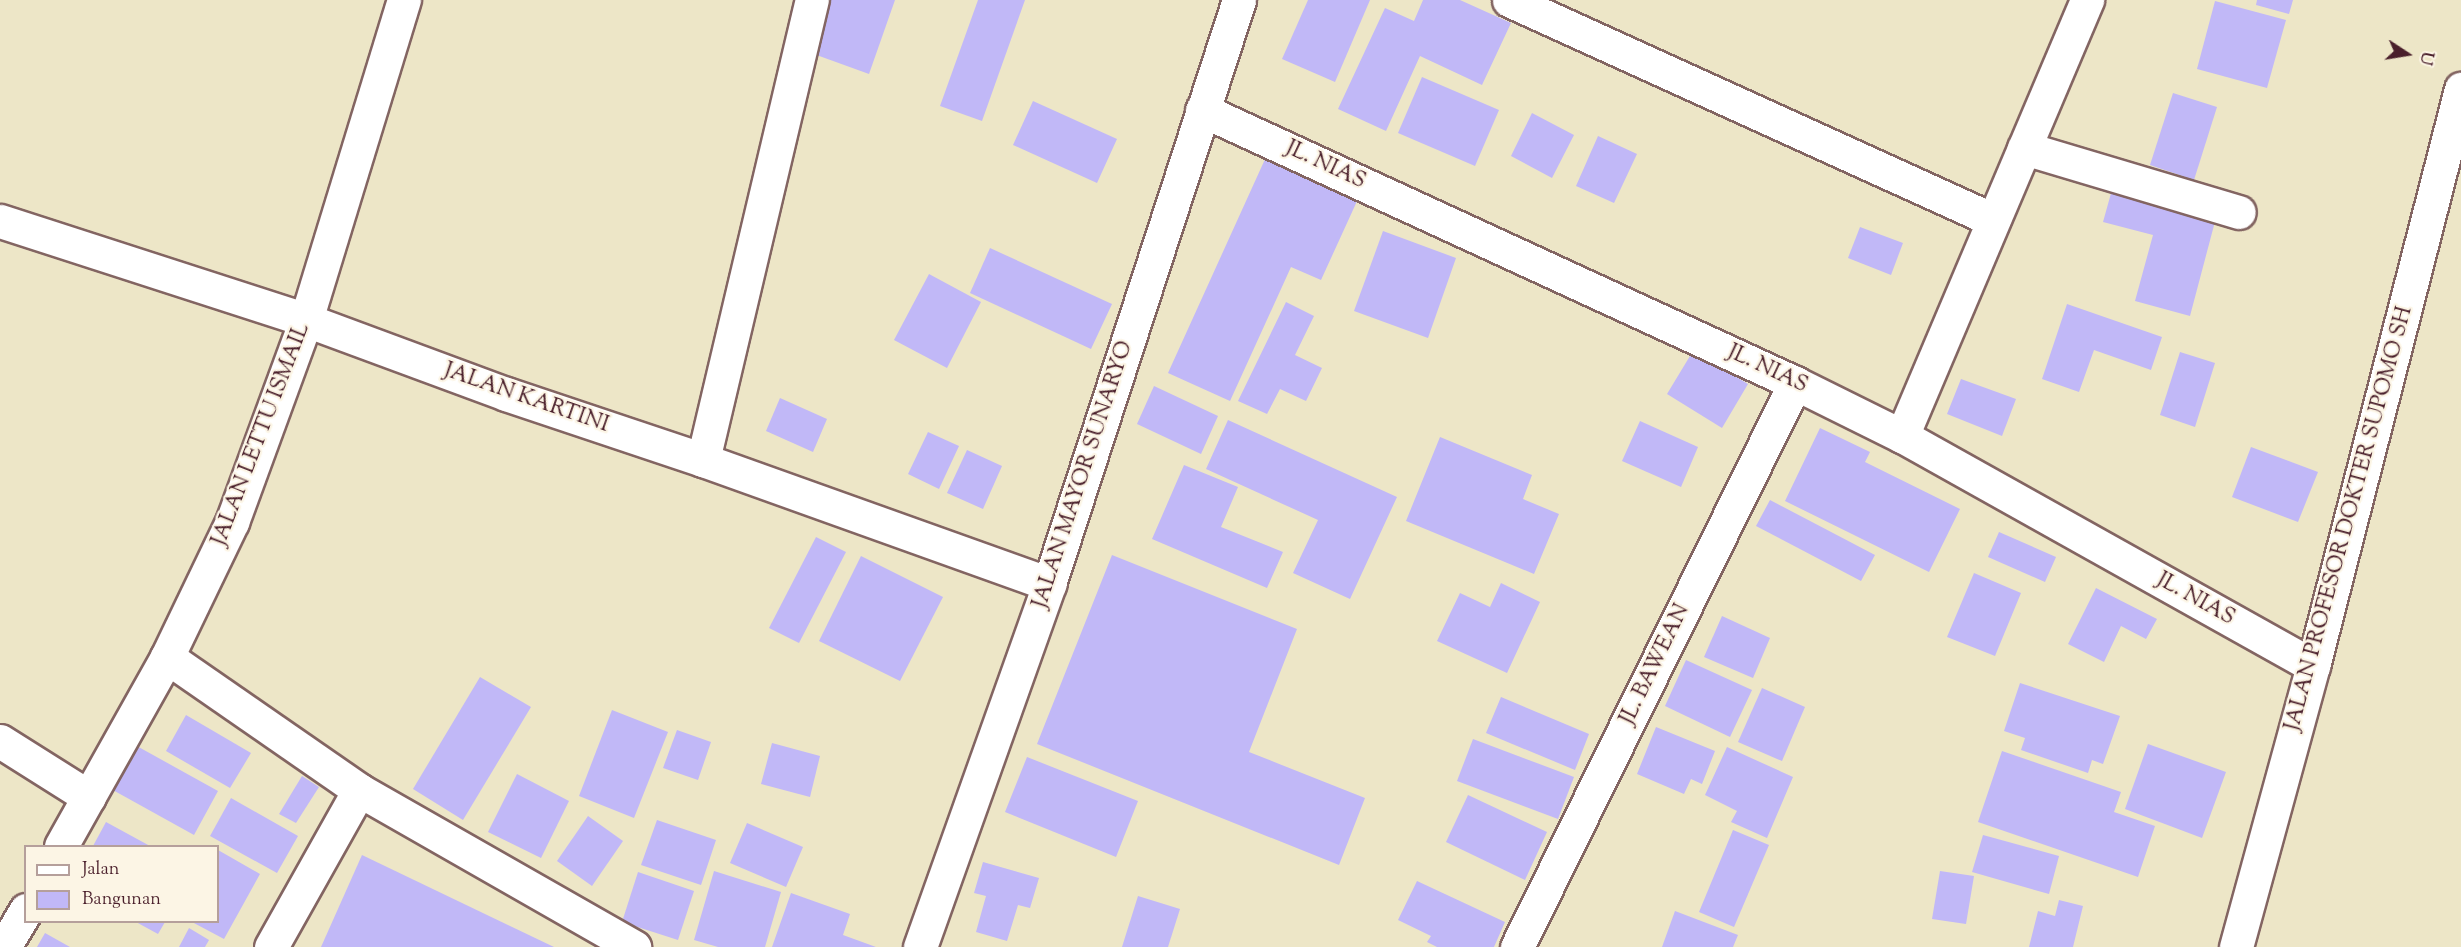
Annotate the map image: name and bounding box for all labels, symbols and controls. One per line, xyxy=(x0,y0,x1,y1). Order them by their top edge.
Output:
north arrow xyxy=(2377,24,2437,84)
text: U xyxy=(2412,49,2438,67)
street label: JL. NIAS xyxy=(1281,136,1369,196)
street label: JALAN PROFESOR DOKTER SUPOMO SH xyxy=(2281,304,2419,734)
street label: JALAN LETTU ISMAIL xyxy=(207,320,317,550)
street label: JALAN MAYOR SUNARYO xyxy=(1028,338,1140,612)
street label: JL. NIAS xyxy=(1723,340,1811,400)
street label: JALAN KARTINI xyxy=(440,358,612,440)
street label: JL. NIAS xyxy=(2151,568,2239,632)
street label: JL. BAWEAN xyxy=(1615,600,1697,730)
legend xyxy=(24,845,219,923)
text: Jalan xyxy=(82,857,119,883)
text: Bangunan xyxy=(82,887,161,913)

